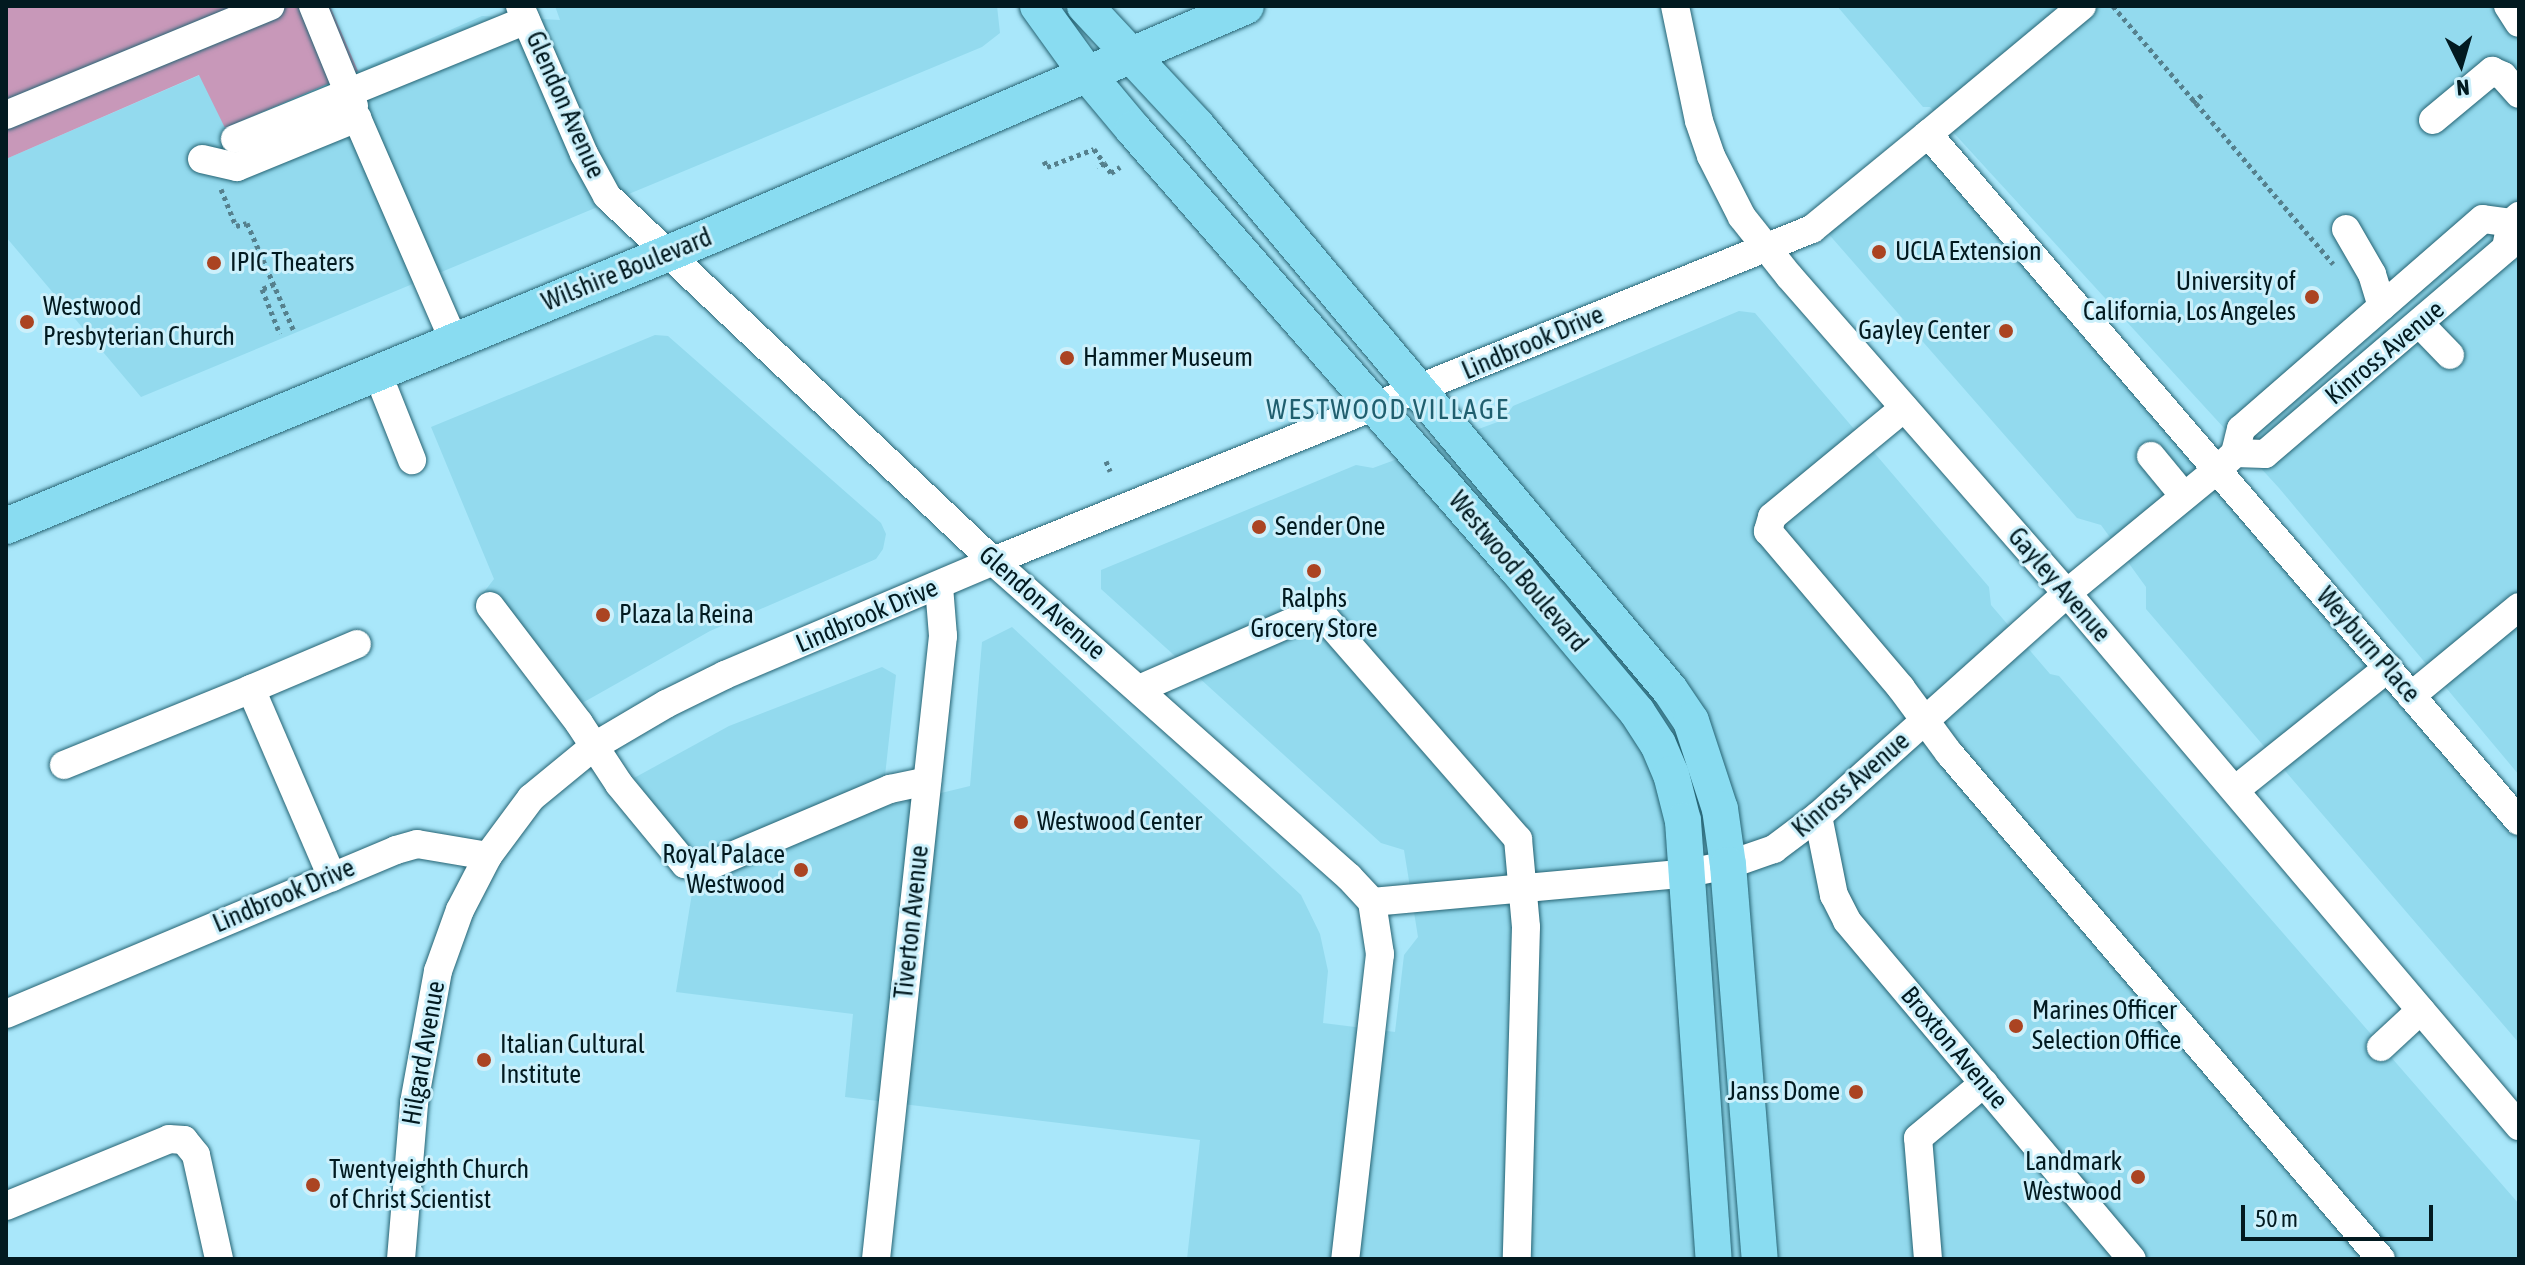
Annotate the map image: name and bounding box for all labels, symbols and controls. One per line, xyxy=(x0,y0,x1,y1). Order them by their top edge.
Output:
north arrow xyxy=(2421,24,2501,104)
street label: Glendon Avenue xyxy=(519,27,611,183)
text: N xyxy=(2455,74,2471,101)
street label: Wilshire Boulevard xyxy=(538,222,716,318)
place label: UCLA Extension xyxy=(1895,236,2042,268)
marker: UCLA Extension xyxy=(1870,243,1888,261)
place label: IPIC Theaters xyxy=(230,247,355,279)
marker: IPIC Theaters xyxy=(205,254,223,272)
place label: University of California, Los Angeles xyxy=(2083,266,2296,328)
marker: University of California, Los Angeles xyxy=(2303,288,2321,306)
place label: Westwood Presbyterian Church xyxy=(43,291,235,352)
street label: Kinross Avenue xyxy=(2319,294,2451,412)
street label: Lindbrook Drive xyxy=(1457,299,1609,387)
marker: Westwood Presbyterian Church xyxy=(18,313,36,331)
place label: Gayley Center xyxy=(1858,315,1990,347)
marker: Gayley Center xyxy=(1997,322,2015,340)
place label: Hammer Museum xyxy=(1083,342,1253,374)
marker: Hammer Museum xyxy=(1058,349,1076,367)
district label: WESTWOOD VILLAGE xyxy=(1266,392,1510,426)
street label: Westwood Boulevard xyxy=(1442,485,1594,659)
place label: Sender One xyxy=(1275,511,1385,543)
marker: Sender One xyxy=(1250,518,1268,536)
street label: Gayley Avenue xyxy=(2001,522,2117,648)
street label: Glendon Avenue xyxy=(972,540,1112,666)
marker: Ralphs Grocery Store xyxy=(1305,562,1323,580)
street label: Lindbrook Drive xyxy=(791,572,943,660)
street label: Weyburn Place xyxy=(2310,581,2426,709)
place label: Ralphs Grocery Store xyxy=(1251,583,1377,644)
place label: Plaza la Reina xyxy=(619,599,754,631)
marker: Plaza la Reina xyxy=(594,606,612,624)
street label: Kinross Avenue xyxy=(1786,726,1916,844)
place label: Westwood Center xyxy=(1037,806,1202,838)
marker: Westwood Center xyxy=(1012,813,1030,831)
place label: Royal Palace Westwood xyxy=(662,839,785,900)
street label: Tiverton Avenue xyxy=(888,844,936,1000)
street label: Lindbrook Drive xyxy=(208,852,360,940)
marker: Royal Palace Westwood xyxy=(792,861,810,879)
street label: Hilgard Avenue xyxy=(396,978,452,1128)
street label: Broxton Avenue xyxy=(1894,981,2014,1115)
place label: Marines Officer Selection Office xyxy=(2032,995,2181,1056)
marker: Marines Officer Selection Office xyxy=(2007,1017,2025,1035)
place label: Italian Cultural Institute xyxy=(500,1029,645,1090)
marker: Italian Cultural Institute xyxy=(475,1051,493,1069)
place label: Janss Dome xyxy=(1728,1076,1840,1108)
marker: Janss Dome xyxy=(1847,1083,1865,1101)
place label: Landmark Westwood xyxy=(2023,1146,2122,1208)
place label: Twentyeighth Church of Christ Scientist xyxy=(329,1154,529,1216)
marker: Landmark Westwood xyxy=(2129,1168,2147,1186)
marker: Twentyeighth Church of Christ Scientist xyxy=(304,1176,322,1194)
scale bar xyxy=(2245,1189,2437,1239)
text: 50 m xyxy=(2255,1205,2298,1232)

